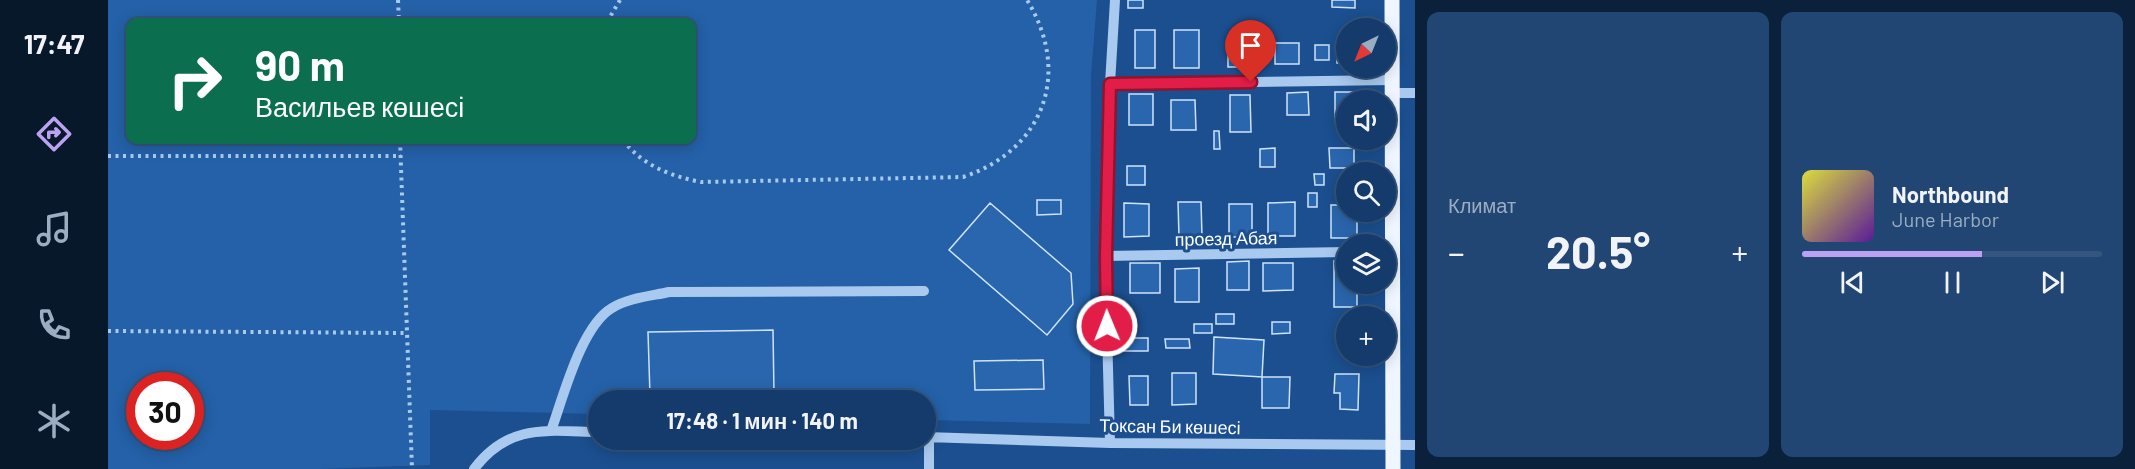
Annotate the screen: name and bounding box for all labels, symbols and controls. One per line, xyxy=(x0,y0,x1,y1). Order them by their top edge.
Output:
north arrow xyxy=(1336,18,1396,78)
map controls xyxy=(1336,18,1396,366)
pin xyxy=(1225,20,1276,82)
text: 17:47 xyxy=(24,27,84,59)
icon: arrive xyxy=(1234,29,1267,62)
text: 90 m xyxy=(255,39,345,89)
icon: right xyxy=(156,42,234,120)
text: Васильев көшесі xyxy=(255,90,464,122)
button: sound xyxy=(1336,90,1396,150)
icon: directions xyxy=(33,113,75,155)
button: search xyxy=(1336,162,1396,222)
text: Northbound xyxy=(1892,181,2009,207)
text: Климат xyxy=(1448,193,1516,217)
text: June Harbor xyxy=(1892,207,1999,231)
icon: music xyxy=(33,208,75,250)
text: 20.5° xyxy=(1546,224,1650,278)
street label: проезд Абая xyxy=(1174,226,1278,250)
text: − xyxy=(1448,232,1465,272)
text: + xyxy=(1732,232,1748,272)
button: layers xyxy=(1336,234,1396,294)
icon: previous xyxy=(1836,266,1869,299)
icon: pause xyxy=(1936,266,1969,299)
icon: next xyxy=(2036,266,2069,299)
position arrow xyxy=(1075,294,1139,358)
icon: phone xyxy=(33,304,75,346)
button: + xyxy=(1336,306,1396,366)
speed limit sign: 30 xyxy=(126,372,204,450)
icon: climate xyxy=(33,400,75,442)
text: 17:48 · 1 мин · 140 m xyxy=(666,407,858,433)
street label: Токсан Би көшесі xyxy=(1099,414,1241,438)

